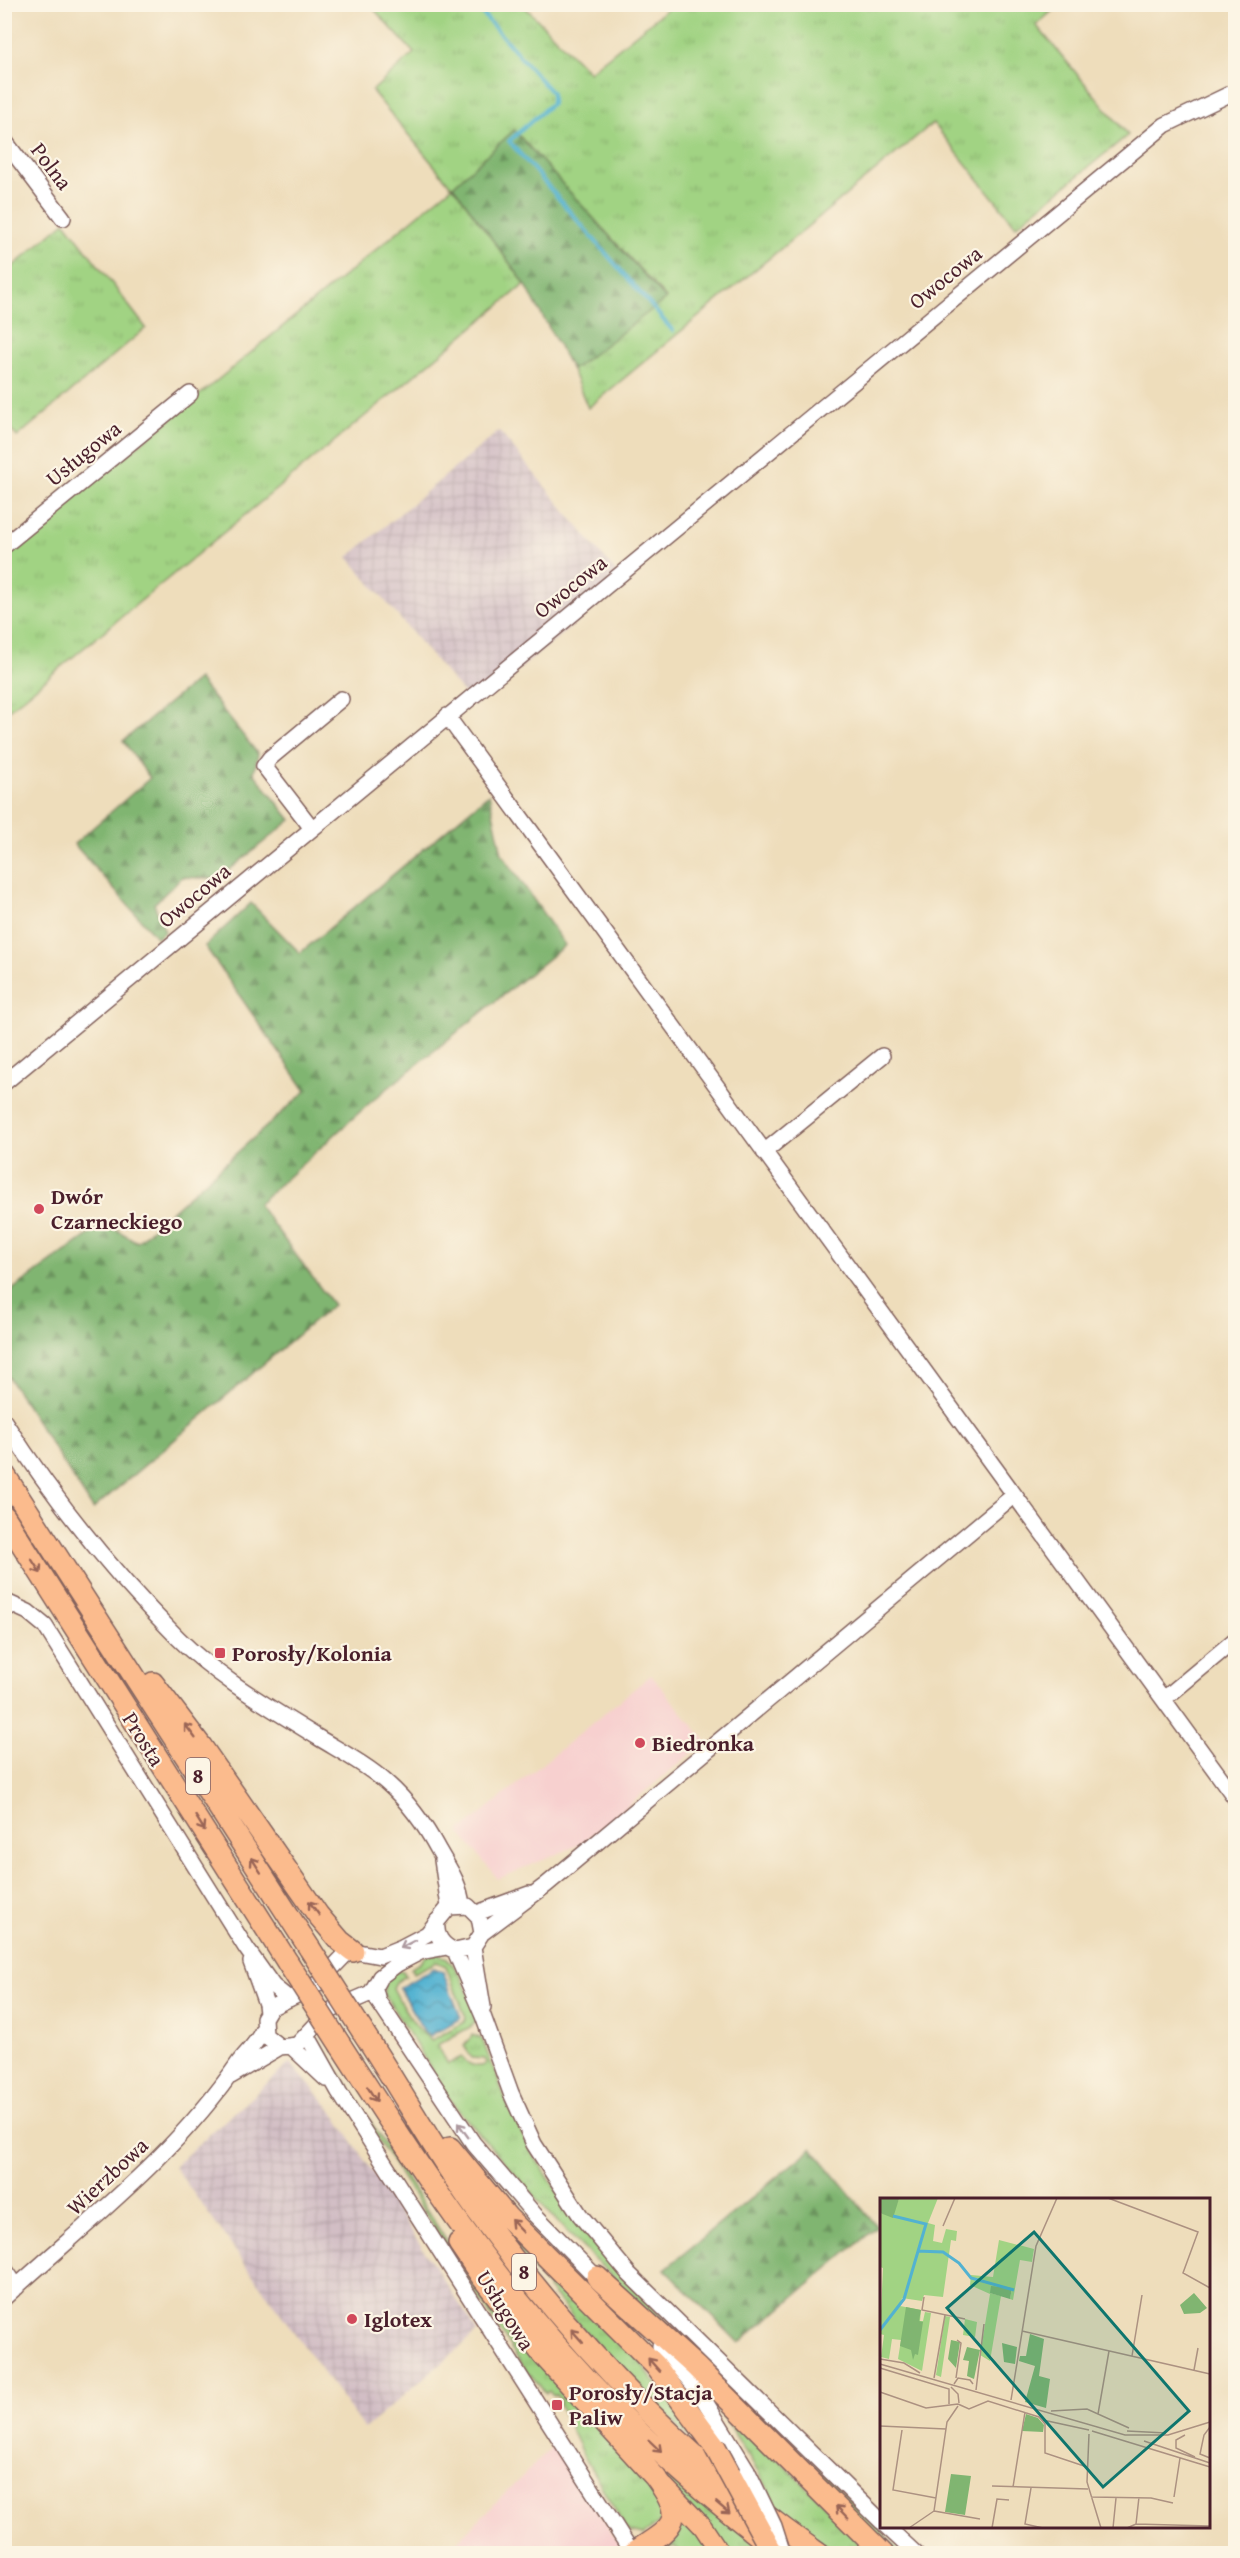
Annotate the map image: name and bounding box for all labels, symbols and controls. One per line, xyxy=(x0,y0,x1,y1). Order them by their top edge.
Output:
street label: Polna xyxy=(24,136,81,197)
street label: Owocowa xyxy=(901,237,989,317)
street label: Usługowa xyxy=(38,412,128,493)
street label: Owocowa xyxy=(526,546,614,626)
street label: Owocowa xyxy=(151,855,238,935)
place label: Dwór Czarneckiego xyxy=(51,1180,183,1237)
marker: Dwór Czarneckiego xyxy=(32,1202,46,1216)
one-way arrow xyxy=(30,1557,42,1574)
place label: Porosły/Kolonia xyxy=(232,1637,392,1669)
marker: Porosły/Kolonia xyxy=(213,1646,227,1660)
street label: Prosta xyxy=(115,1706,173,1773)
one-way arrow xyxy=(184,1724,196,1740)
place label: Biedronka xyxy=(652,1727,755,1759)
marker: Biedronka xyxy=(633,1736,647,1750)
road number: 8 xyxy=(186,1758,210,1794)
one-way arrow xyxy=(194,1814,206,1831)
one-way arrow xyxy=(249,1857,261,1874)
one-way arrow xyxy=(307,1901,320,1917)
one-way arrow xyxy=(399,1939,417,1951)
one-way arrow xyxy=(366,2086,379,2103)
one-way arrow xyxy=(457,2122,469,2138)
street label: Wierzbowa xyxy=(59,2129,156,2222)
inset map xyxy=(880,2198,1210,2528)
one-way arrow xyxy=(509,2219,524,2234)
road number: 8 xyxy=(512,2254,536,2290)
street label: Usługowa xyxy=(469,2264,543,2357)
place label: Iglotex xyxy=(364,2303,432,2335)
marker: Iglotex xyxy=(345,2312,359,2326)
one-way arrow xyxy=(570,2329,584,2344)
one-way arrow xyxy=(647,2358,661,2373)
place label: Porosły/Stacja Paliw xyxy=(569,2376,713,2433)
marker: Porosły/Stacja Paliw xyxy=(550,2398,564,2412)
one-way arrow xyxy=(647,2438,662,2453)
one-way arrow xyxy=(714,2501,730,2514)
one-way arrow xyxy=(834,2504,849,2519)

